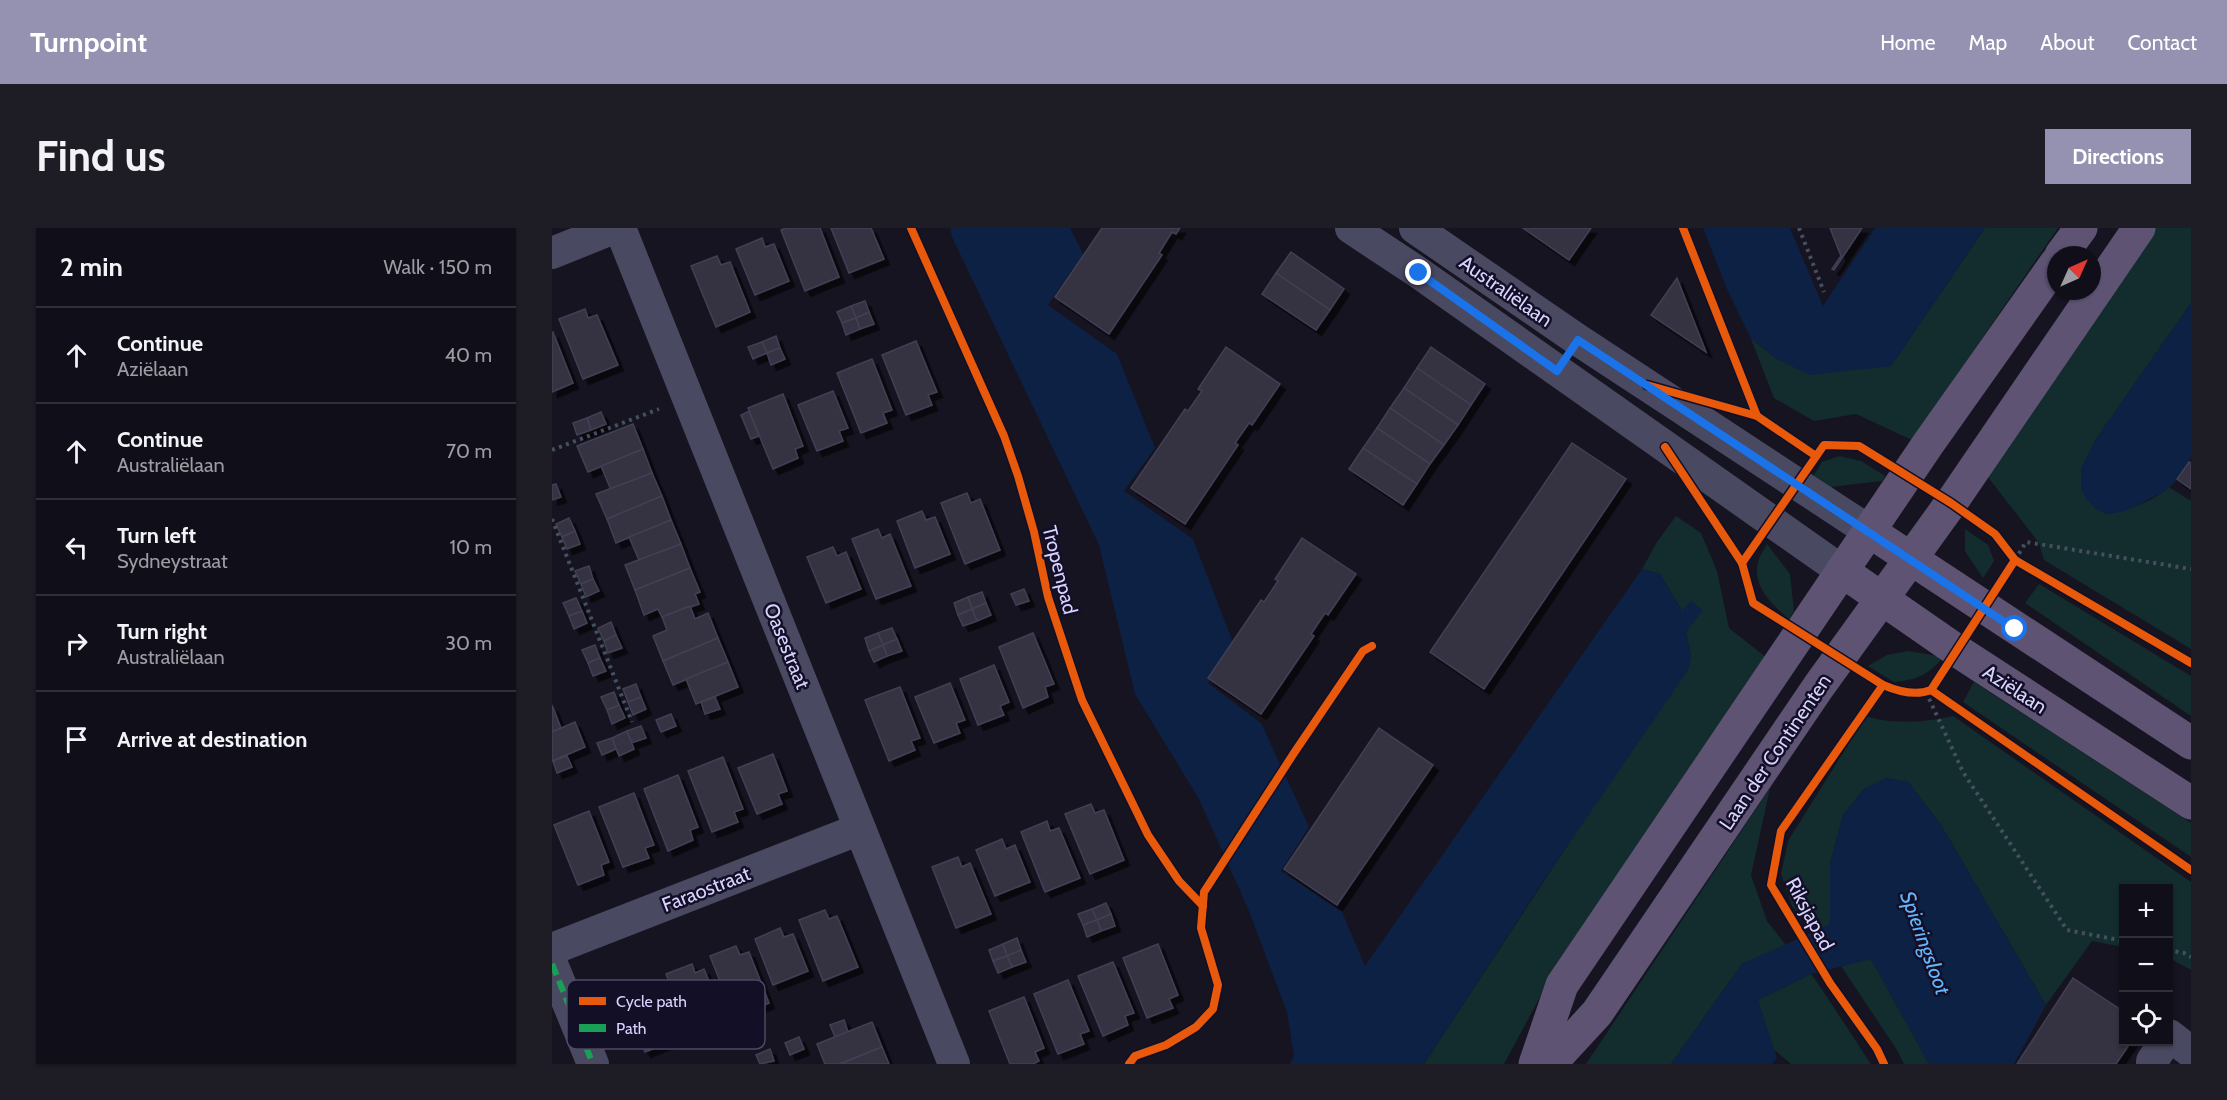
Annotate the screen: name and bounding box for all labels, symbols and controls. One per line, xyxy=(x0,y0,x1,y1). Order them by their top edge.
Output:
text: Turnpoint xyxy=(30,25,147,59)
text: Home xyxy=(1880,30,1936,55)
text: Map xyxy=(1969,30,2007,55)
text: About xyxy=(2040,30,2094,55)
text: Contact xyxy=(2127,30,2197,55)
button: Directions xyxy=(2045,129,2191,184)
text: Find us xyxy=(36,130,165,182)
north arrow xyxy=(2047,246,2101,300)
street label: Australiëlaan xyxy=(1455,250,1557,332)
text: 2 min xyxy=(60,251,123,283)
text: Walk · 150 m xyxy=(384,255,492,279)
route end xyxy=(1405,259,1431,285)
text: Continue xyxy=(117,330,203,357)
icon: ahead xyxy=(60,339,93,372)
text: 40 m xyxy=(444,343,492,367)
text: Aziëlaan xyxy=(117,357,188,381)
text: Continue xyxy=(117,426,203,453)
icon: ahead xyxy=(60,435,93,468)
text: 70 m xyxy=(446,439,492,463)
text: Australiëlaan xyxy=(117,453,225,477)
text: Turn left xyxy=(117,522,196,549)
street label: Tropenpad xyxy=(1037,523,1083,617)
icon: left xyxy=(60,531,93,564)
text: 10 m xyxy=(449,535,492,559)
text: Sydneystraat xyxy=(117,549,228,573)
street label: Oasestraat xyxy=(759,600,815,693)
route start xyxy=(2001,615,2027,641)
text: Turn right xyxy=(117,618,207,645)
icon: right xyxy=(60,627,93,660)
text: 30 m xyxy=(445,631,492,655)
text: Australiëlaan xyxy=(117,645,225,669)
street label: Aziëlaan xyxy=(1979,660,2051,718)
street label: Laan der Continenten xyxy=(1714,670,1836,834)
icon: arrive xyxy=(60,723,93,756)
text: Arrive at destination xyxy=(117,726,307,753)
street label: Faraostraat xyxy=(658,861,754,917)
street label: Riksjapad xyxy=(1781,873,1839,955)
map controls xyxy=(2119,884,2173,1046)
button: + xyxy=(2119,884,2173,938)
water label: Spieringsloot xyxy=(1895,888,1956,999)
button: − xyxy=(2119,938,2173,992)
legend xyxy=(567,980,765,1049)
text: Cycle path xyxy=(616,992,687,1011)
button: locate xyxy=(2119,992,2173,1046)
text: Path xyxy=(616,1019,647,1038)

